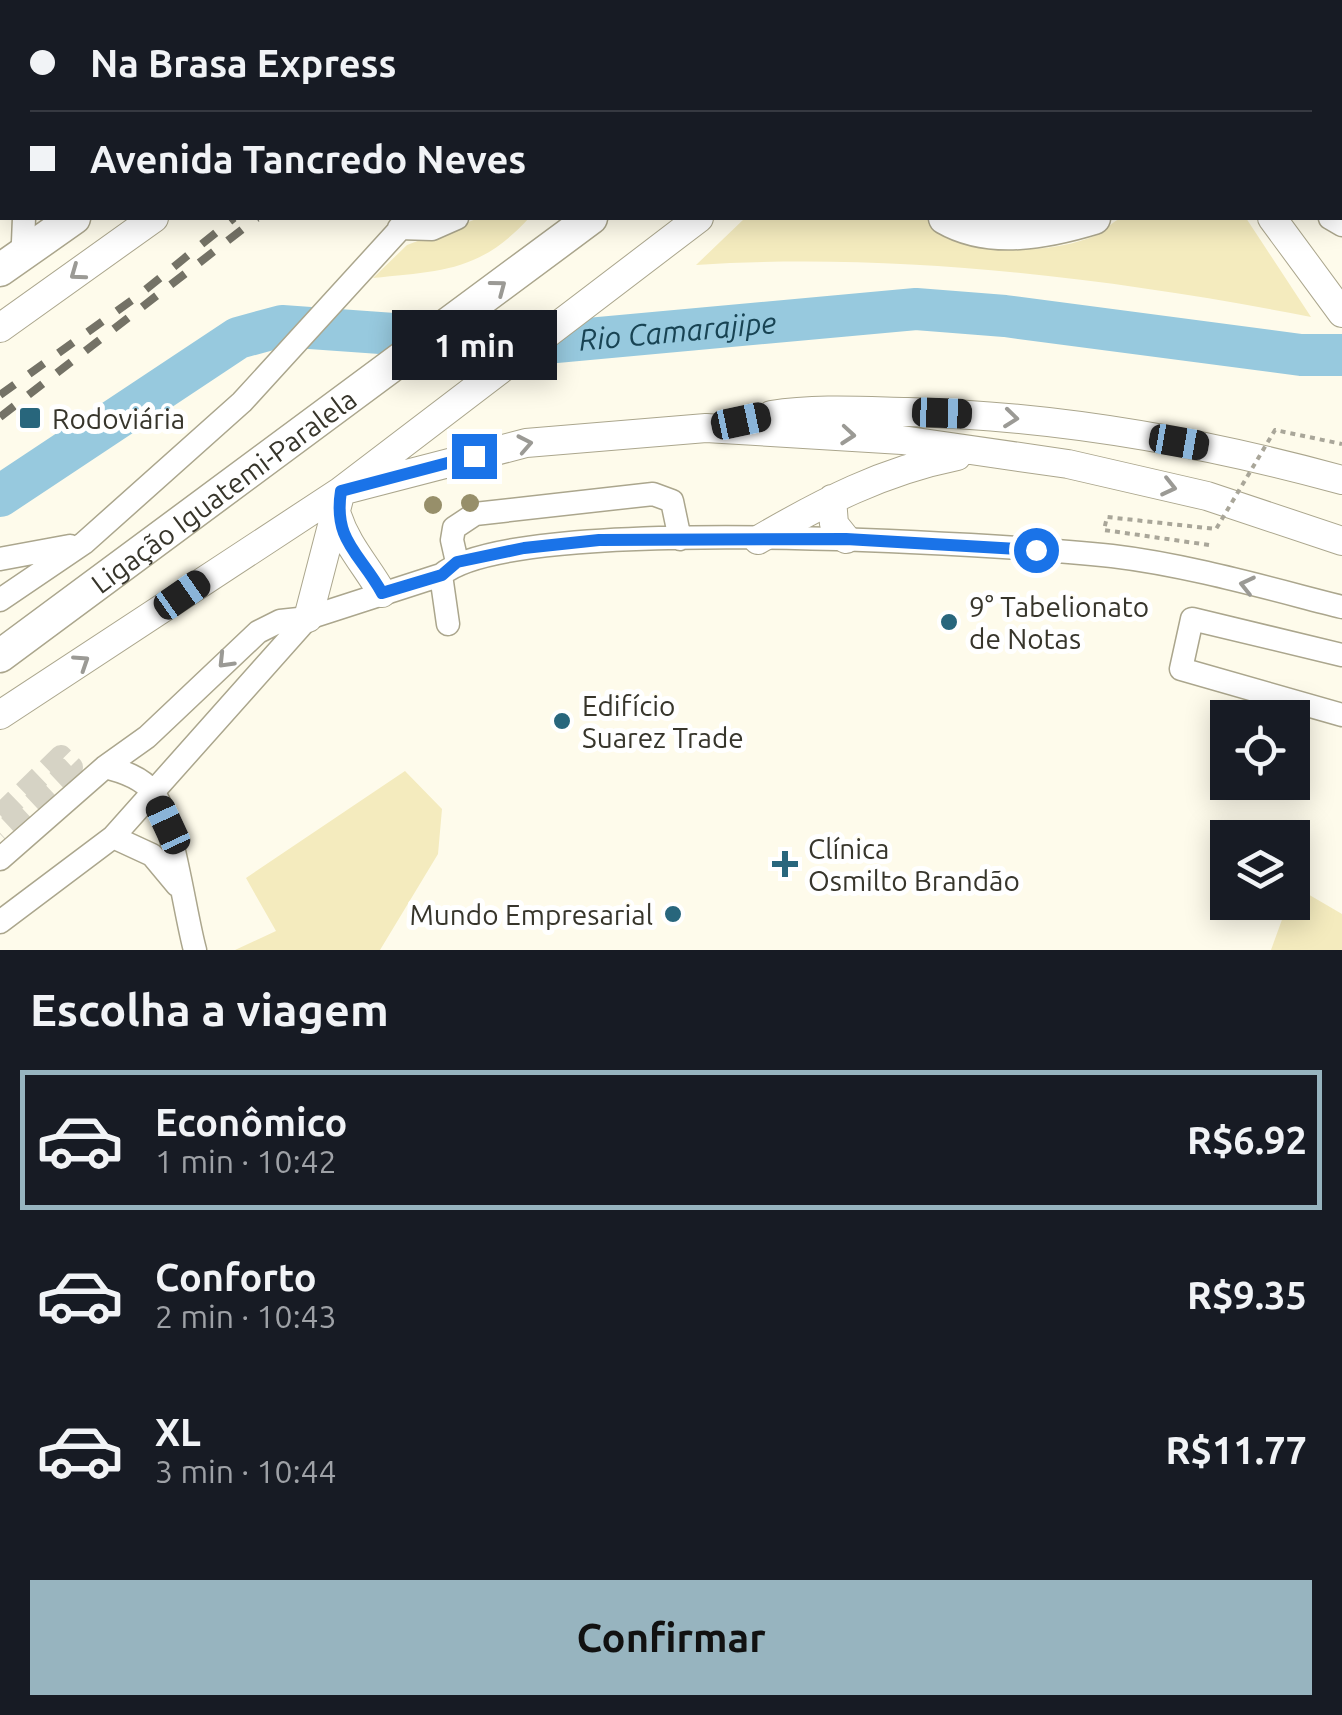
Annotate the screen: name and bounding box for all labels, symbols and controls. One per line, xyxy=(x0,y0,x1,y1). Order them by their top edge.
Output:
text: Na Brasa Express xyxy=(90,42,396,84)
text: Avenida Tancredo Neves xyxy=(90,138,526,180)
one-way arrow xyxy=(70,261,88,279)
one-way arrow xyxy=(488,282,506,299)
water label: Rio Camarajipe xyxy=(577,305,778,357)
callout: 1 min xyxy=(392,311,556,381)
text: 1 min xyxy=(434,327,515,363)
street label: Ligação Iguatemi-Paralela xyxy=(85,382,362,599)
car xyxy=(911,397,973,429)
car xyxy=(709,400,773,442)
place label: Rodoviária xyxy=(52,403,185,434)
marker: Rodoviária xyxy=(17,405,43,431)
one-way arrow xyxy=(1004,407,1020,428)
car xyxy=(1147,422,1211,462)
one-way arrow xyxy=(841,424,857,446)
route end xyxy=(452,434,497,479)
one-way arrow xyxy=(516,435,533,456)
one-way arrow xyxy=(1160,475,1177,496)
route start xyxy=(1014,528,1059,573)
car xyxy=(149,566,215,624)
one-way arrow xyxy=(1239,575,1256,596)
place label: 9° Tabelionato de Notas xyxy=(969,591,1149,654)
marker: 9° Tabelionato de Notas xyxy=(938,611,960,633)
one-way arrow xyxy=(219,649,237,668)
one-way arrow xyxy=(71,655,89,674)
place label: Edifício Suarez Trade xyxy=(582,690,744,753)
map controls xyxy=(1210,700,1310,920)
button: locate xyxy=(1210,700,1310,800)
marker: Edifício Suarez Trade xyxy=(551,710,573,732)
car xyxy=(142,791,194,859)
button: layers xyxy=(1210,820,1310,920)
place label: Clínica Osmilto Brandão xyxy=(808,833,1020,896)
marker: Clínica Osmilto Brandão xyxy=(772,851,798,877)
place label: Mundo Empresarial xyxy=(410,899,653,930)
marker: Mundo Empresarial xyxy=(662,903,684,925)
text: Escolha a viagem xyxy=(30,984,389,1035)
icon: car xyxy=(35,1095,125,1185)
text: Econômico xyxy=(155,1101,347,1143)
text: R$6.92 xyxy=(1187,1119,1307,1161)
text: 1 min · 10:42 xyxy=(155,1143,337,1179)
icon: car xyxy=(35,1250,125,1340)
text: Conforto xyxy=(155,1256,317,1298)
text: R$9.35 xyxy=(1187,1274,1307,1316)
text: 2 min · 10:43 xyxy=(155,1298,337,1334)
icon: car xyxy=(35,1405,125,1495)
text: XL xyxy=(155,1411,201,1453)
text: R$11.77 xyxy=(1166,1429,1307,1471)
text: 3 min · 10:44 xyxy=(155,1453,337,1489)
button: Confirmar xyxy=(30,1580,1312,1695)

